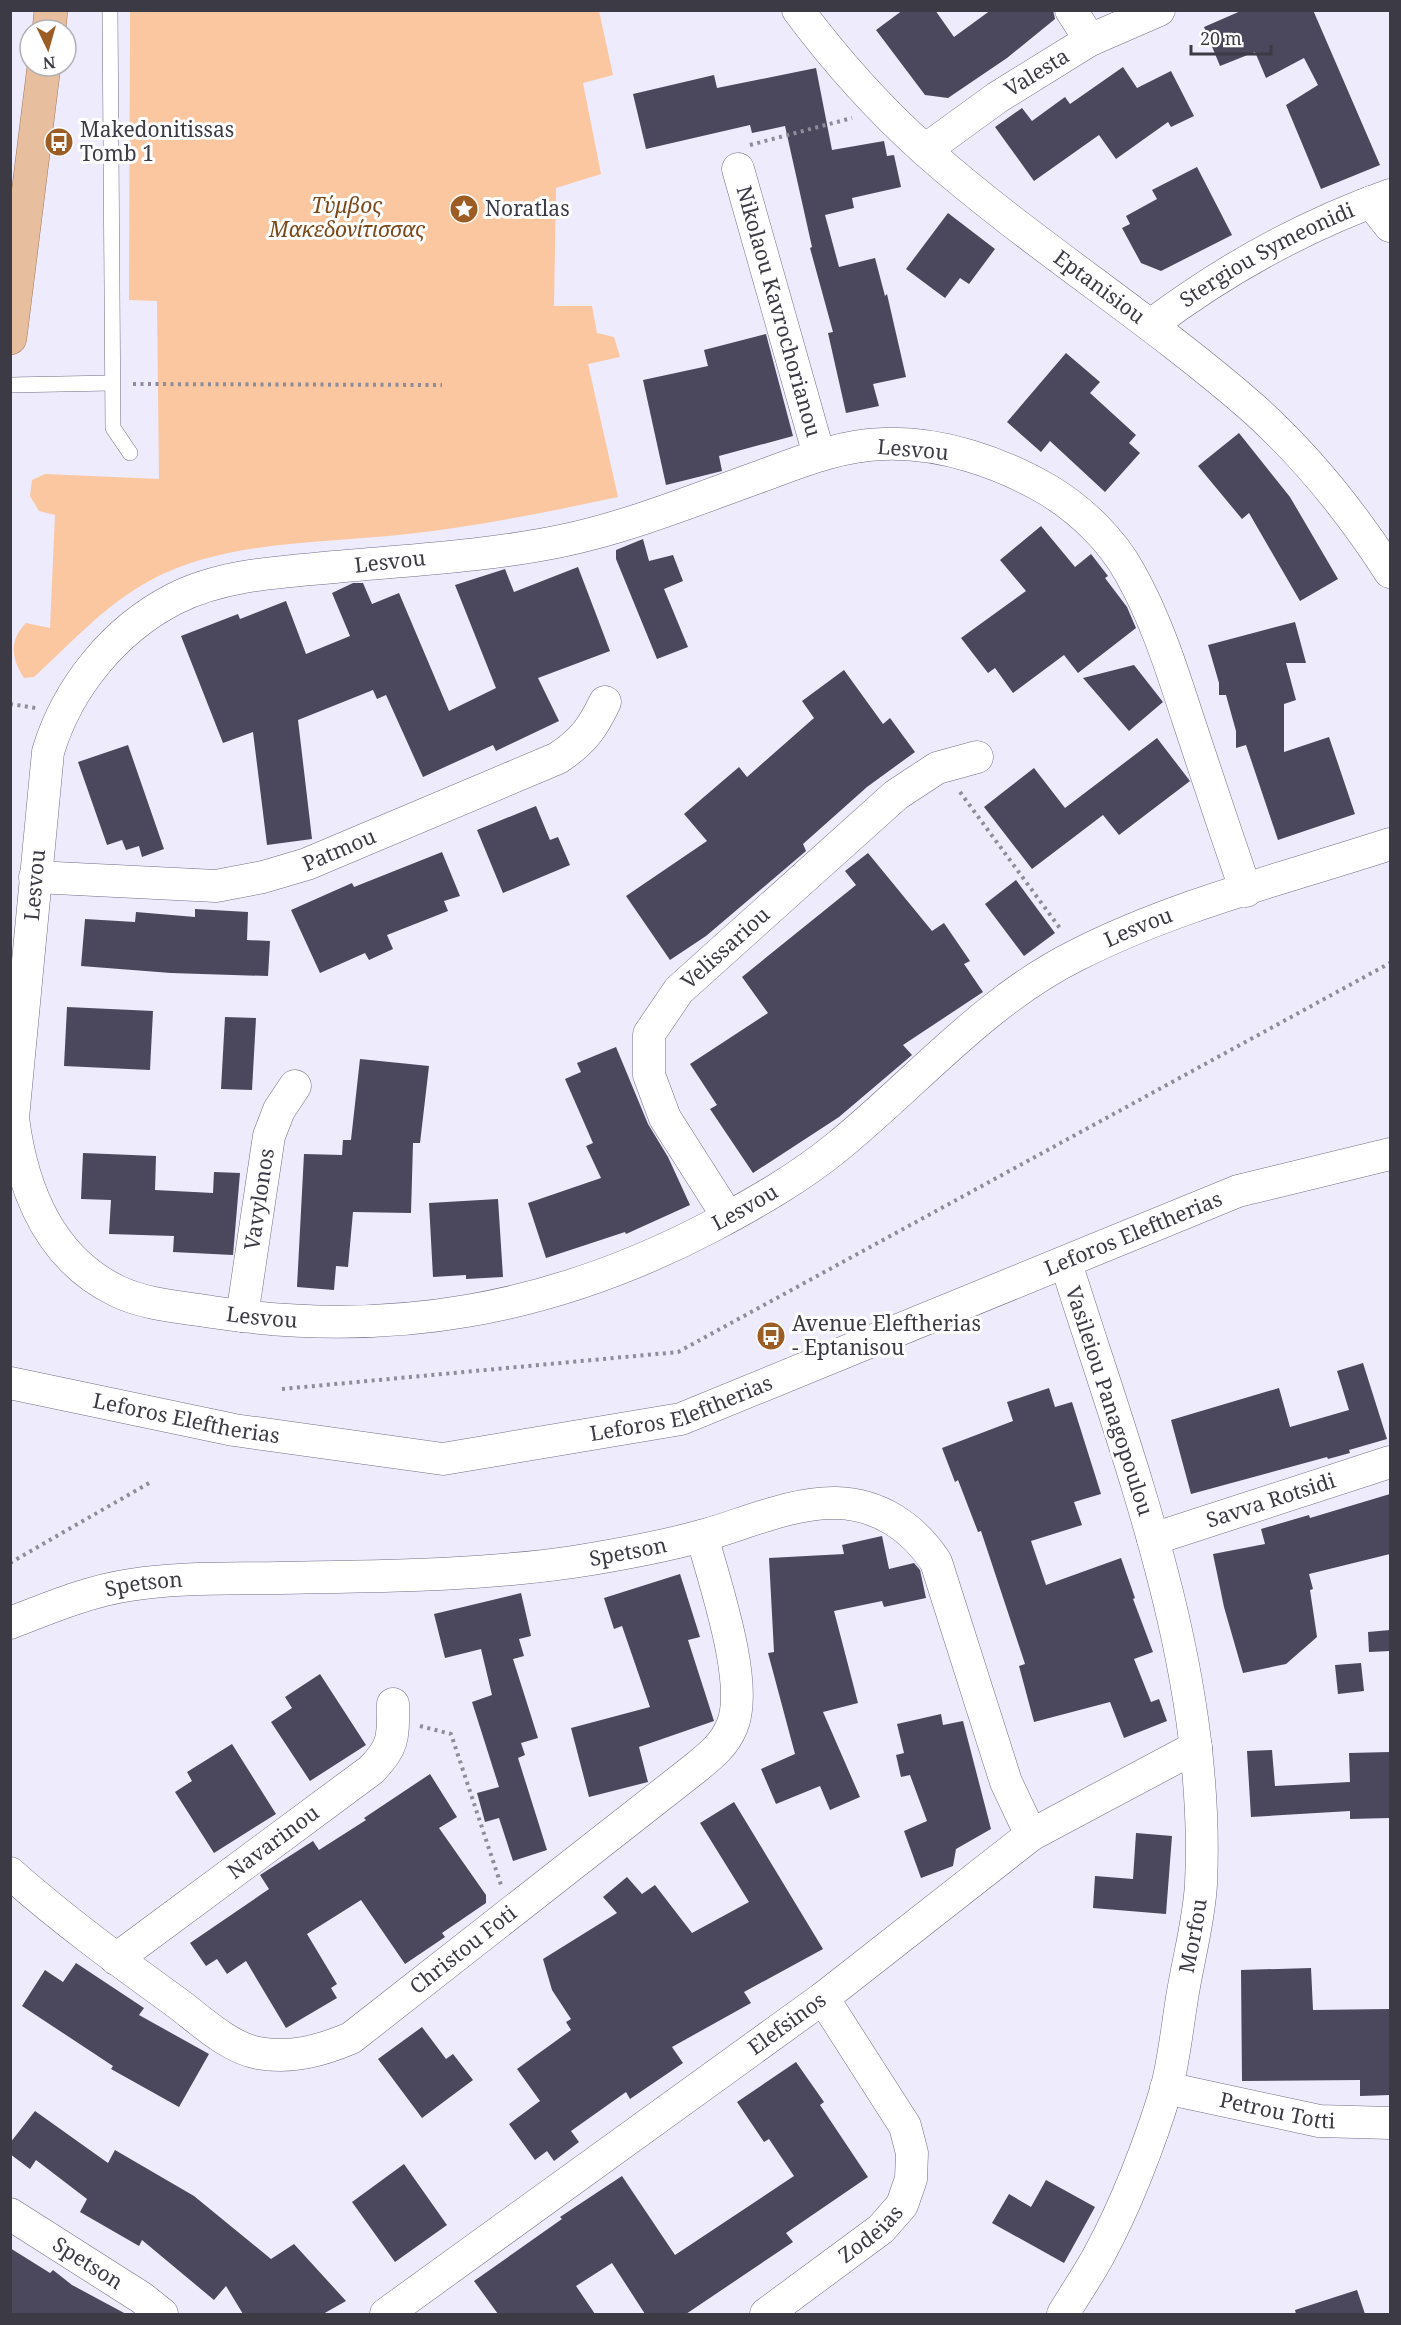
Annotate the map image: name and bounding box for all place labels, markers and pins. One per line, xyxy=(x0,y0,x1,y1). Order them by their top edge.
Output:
place label: Makedonitissas Tomb 1 xyxy=(80,115,234,167)
bus stop icon: Makedonitissas Tomb 1 xyxy=(43,126,75,158)
place icon: Noratlas xyxy=(448,193,480,225)
place label: Noratlas xyxy=(485,194,570,222)
place label: Avenue Eleftherias - Eptanisou xyxy=(792,1309,981,1361)
bus stop icon: Avenue Eleftherias - Eptanisou xyxy=(755,1320,787,1352)

